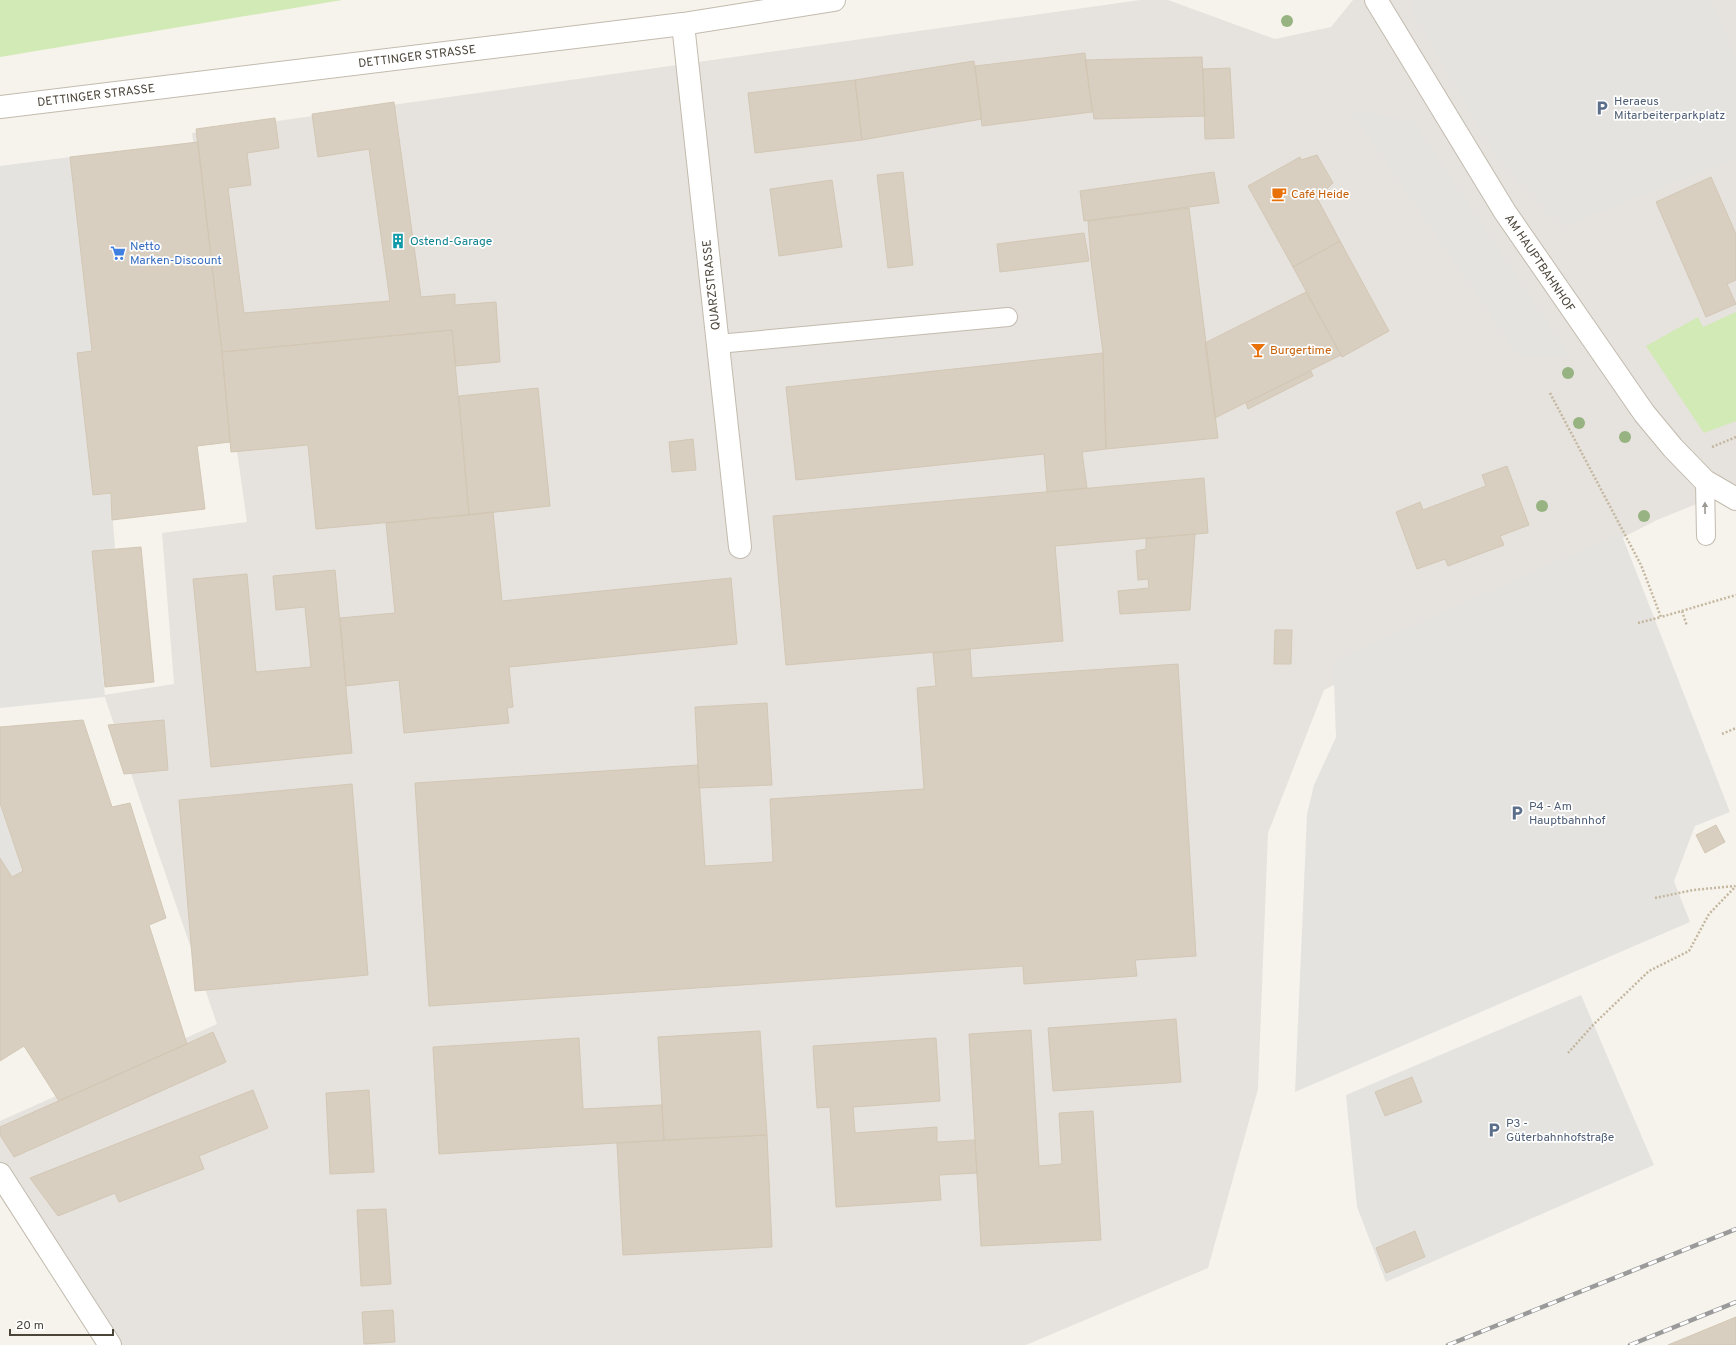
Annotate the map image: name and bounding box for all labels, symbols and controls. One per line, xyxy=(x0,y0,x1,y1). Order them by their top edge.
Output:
street label: DETTINGER STRASSE xyxy=(357,42,477,72)
street label: DETTINGER STRASSE xyxy=(36,81,156,111)
place label: Heraeus Mitarbeiterparkplatz xyxy=(1614,94,1725,124)
parking icon: Heraeus Mitarbeiterparkplatz xyxy=(1593,99,1611,117)
cafe icon: Café Heide xyxy=(1270,185,1288,203)
place label: Café Heide xyxy=(1291,187,1349,203)
street label: AM HAUPTBAHNHOF xyxy=(1500,211,1578,316)
building icon: Ostend-Garage xyxy=(389,232,407,250)
place label: Ostend-Garage xyxy=(410,234,492,250)
place label: Netto Marken-Discount xyxy=(130,239,222,269)
street label: QUARZSTRASSE xyxy=(699,239,725,331)
supermarket icon: Netto Marken-Discount xyxy=(109,244,127,262)
bar icon: Burgertime xyxy=(1249,341,1267,359)
place label: Burgertime xyxy=(1270,343,1331,359)
one-way arrow xyxy=(1702,501,1708,514)
place label: P4 - Am Hauptbahnhof xyxy=(1529,799,1606,829)
parking icon: P4 - Am Hauptbahnhof xyxy=(1508,804,1526,822)
place label: P3 - Güterbahnhofstraße xyxy=(1506,1116,1614,1146)
parking icon: P3 - Güterbahnhofstraße xyxy=(1485,1121,1503,1139)
scale bar xyxy=(10,1311,113,1337)
text: 20 m xyxy=(16,1318,44,1334)

